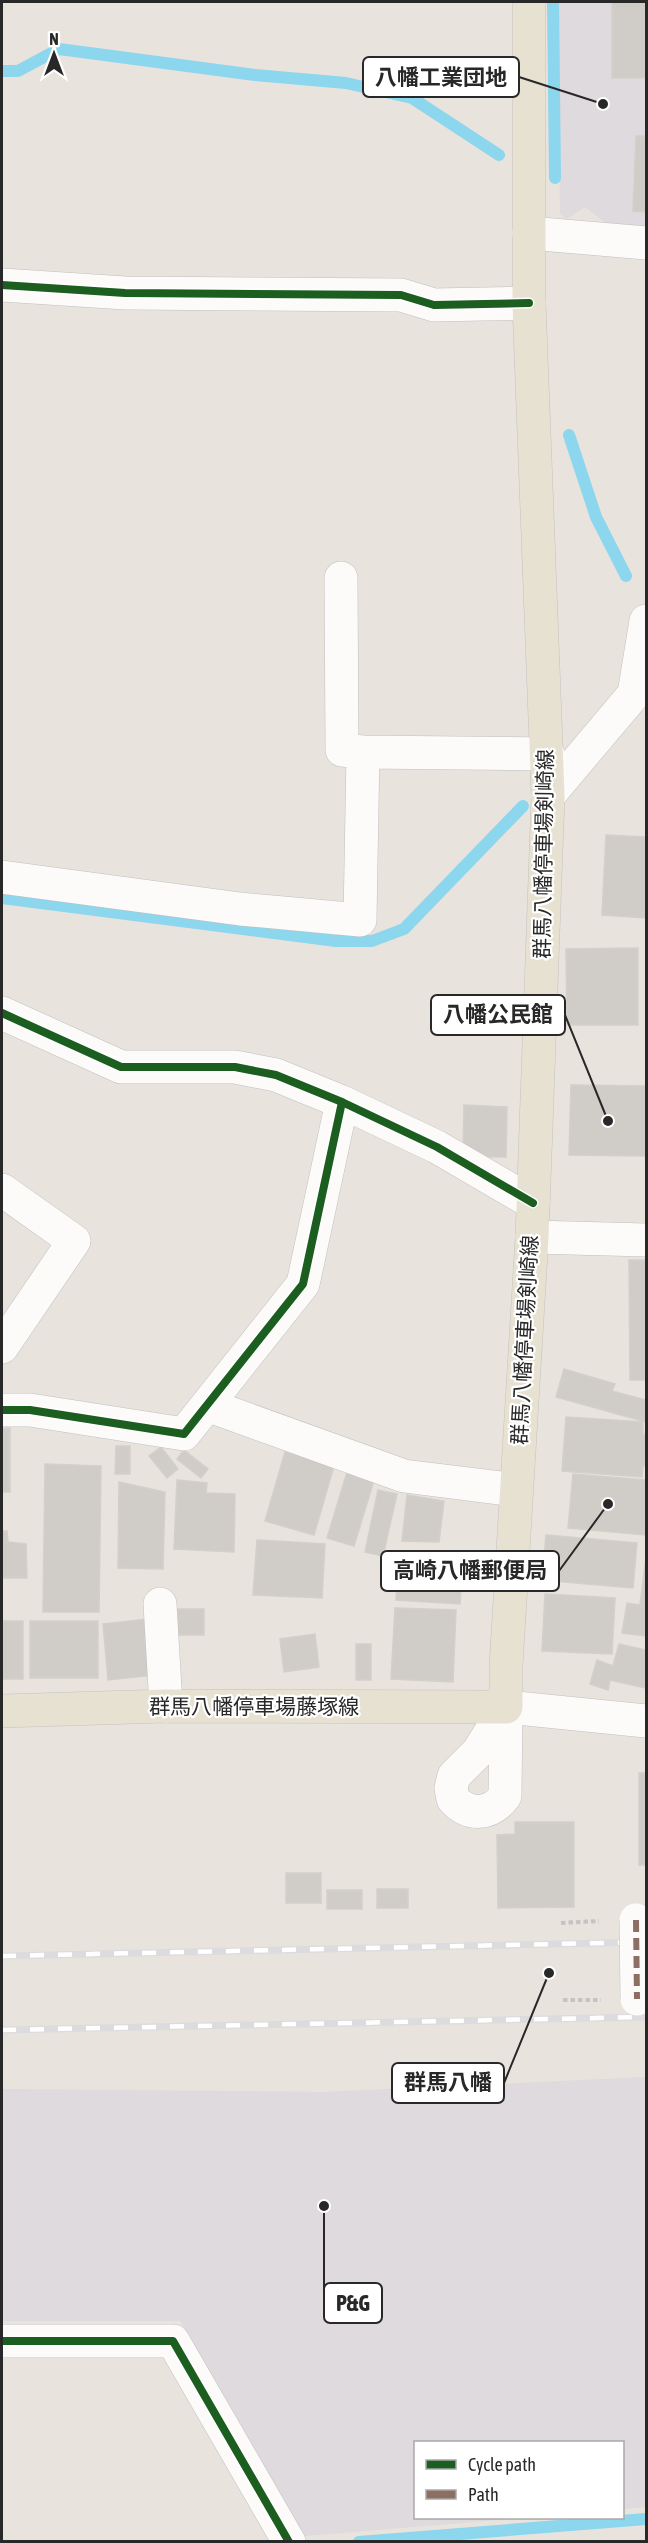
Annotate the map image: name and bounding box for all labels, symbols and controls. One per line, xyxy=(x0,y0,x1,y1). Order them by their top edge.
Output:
north arrow xyxy=(24,24,84,84)
text: N xyxy=(49,30,59,48)
callout: 八幡工業団地 xyxy=(363,57,519,97)
text: 八幡工業団地 xyxy=(375,64,507,90)
street label: 群馬八幡停車場剣崎線 xyxy=(529,749,557,959)
callout: 八幡公民館 xyxy=(431,995,565,1035)
text: 八幡公民館 xyxy=(443,1001,553,1027)
street label: 群馬八幡停車場剣崎線 xyxy=(507,1234,541,1445)
callout: 高崎八幡郵便局 xyxy=(381,1551,559,1591)
text: 高崎八幡郵便局 xyxy=(393,1557,547,1583)
street label: 群馬八幡停車場藤塚線 xyxy=(149,1694,359,1718)
callout: 群馬八幡 xyxy=(392,2063,504,2103)
text: 群馬八幡 xyxy=(404,2069,492,2095)
callout: P&G xyxy=(324,2283,382,2323)
text: P&G xyxy=(336,2290,370,2316)
legend xyxy=(414,2441,624,2519)
text: Cycle path xyxy=(468,2454,536,2475)
text: Path xyxy=(468,2484,499,2505)

